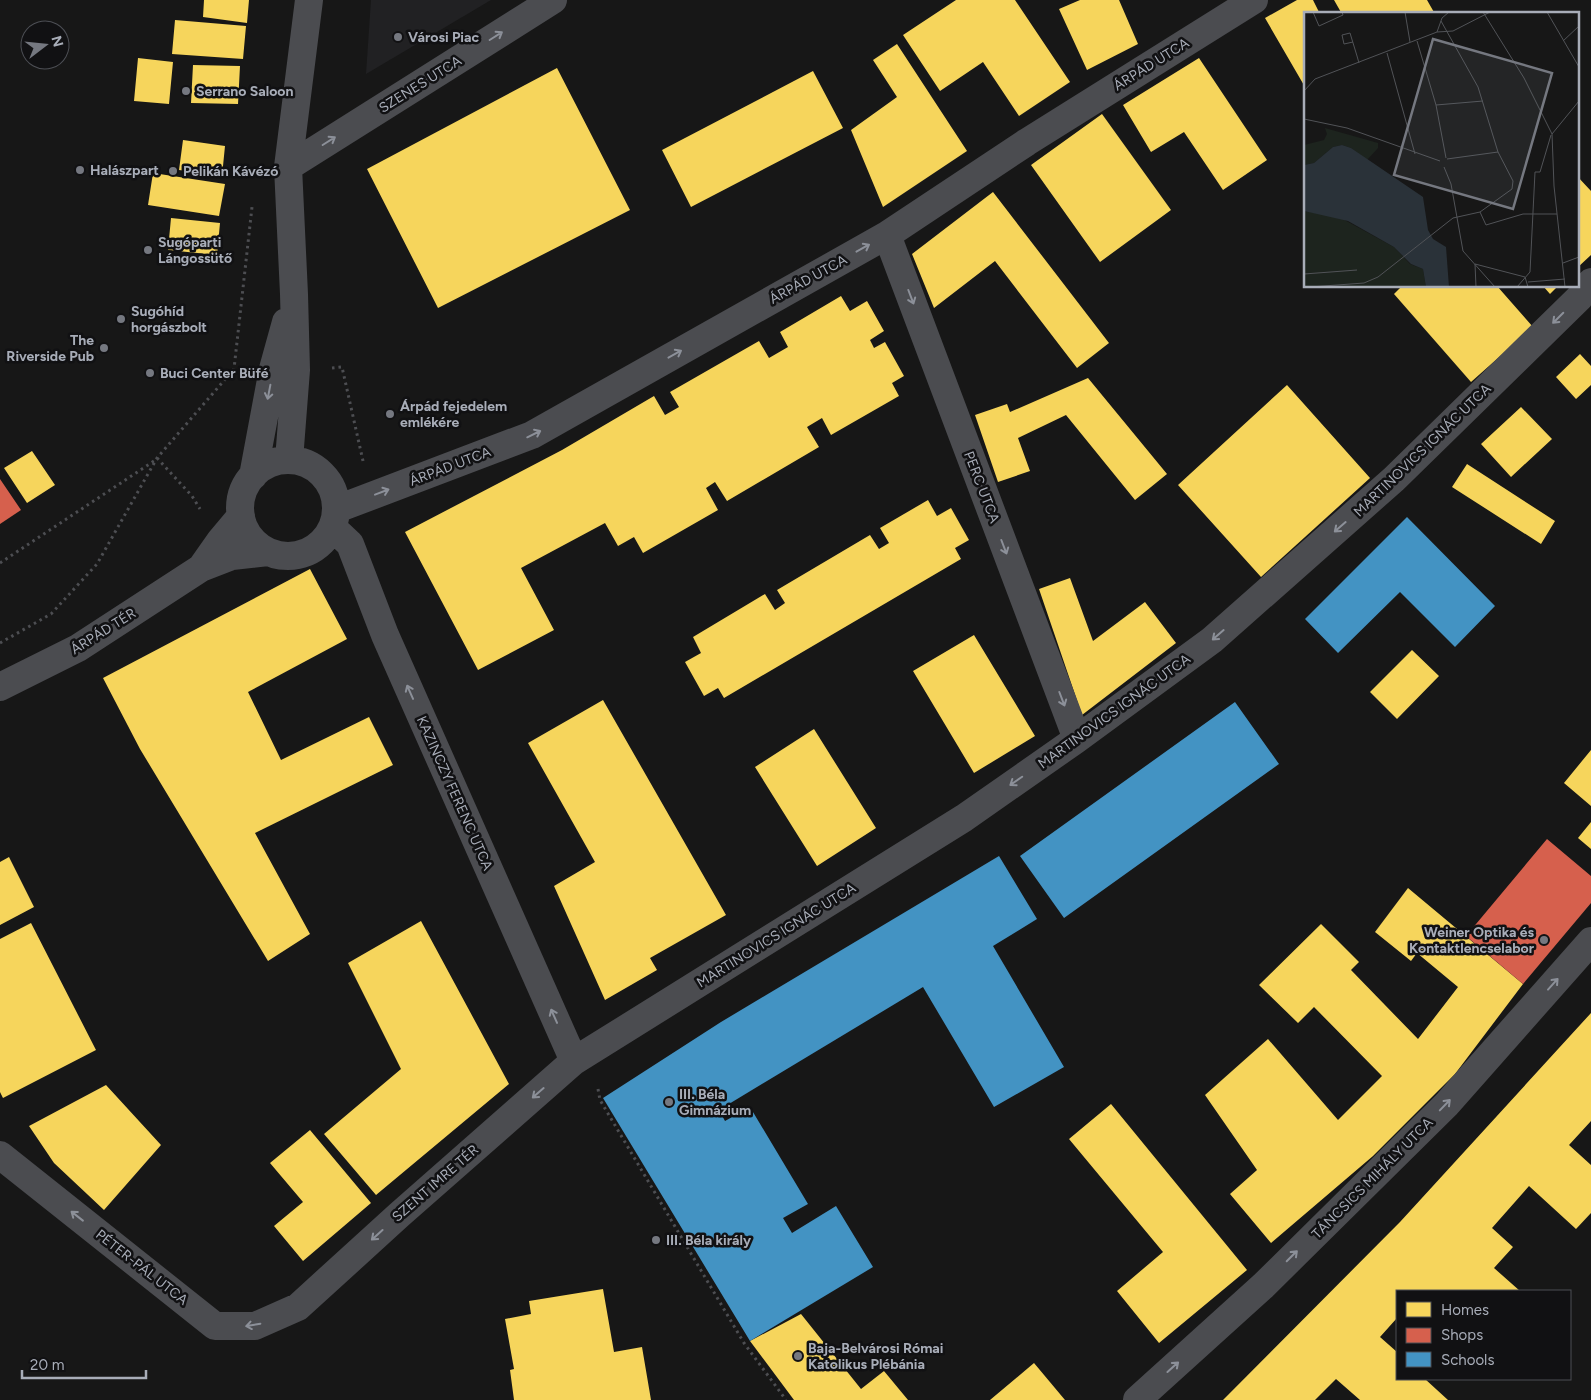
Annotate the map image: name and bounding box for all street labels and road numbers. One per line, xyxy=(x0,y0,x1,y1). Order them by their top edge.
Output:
street label: ÁRPÁD UTCA xyxy=(1110,34,1193,94)
street label: SZENES UTCA xyxy=(376,52,465,117)
street label: ÁRPÁD UTCA xyxy=(767,251,850,308)
street label: MARTINOVICS IGNÁC UTCA xyxy=(1350,380,1495,520)
street label: ÁRPÁD UTCA xyxy=(407,443,494,490)
street label: PERC UTCA xyxy=(960,449,1003,526)
street label: ÁRPÁD TÉR xyxy=(68,605,139,658)
street label: MARTINOVICS IGNÁC UTCA xyxy=(1035,650,1194,772)
street label: KAZINCZY FERENC UTCA xyxy=(413,713,496,873)
street label: MARTINOVICS IGNÁC UTCA xyxy=(694,879,859,991)
street label: TÁNCSICS MIHÁLY UTCA xyxy=(1308,1114,1437,1242)
street label: SZENT IMRE TÉR xyxy=(389,1141,482,1225)
street label: PÉTER-PÁL UTCA xyxy=(92,1226,192,1309)

